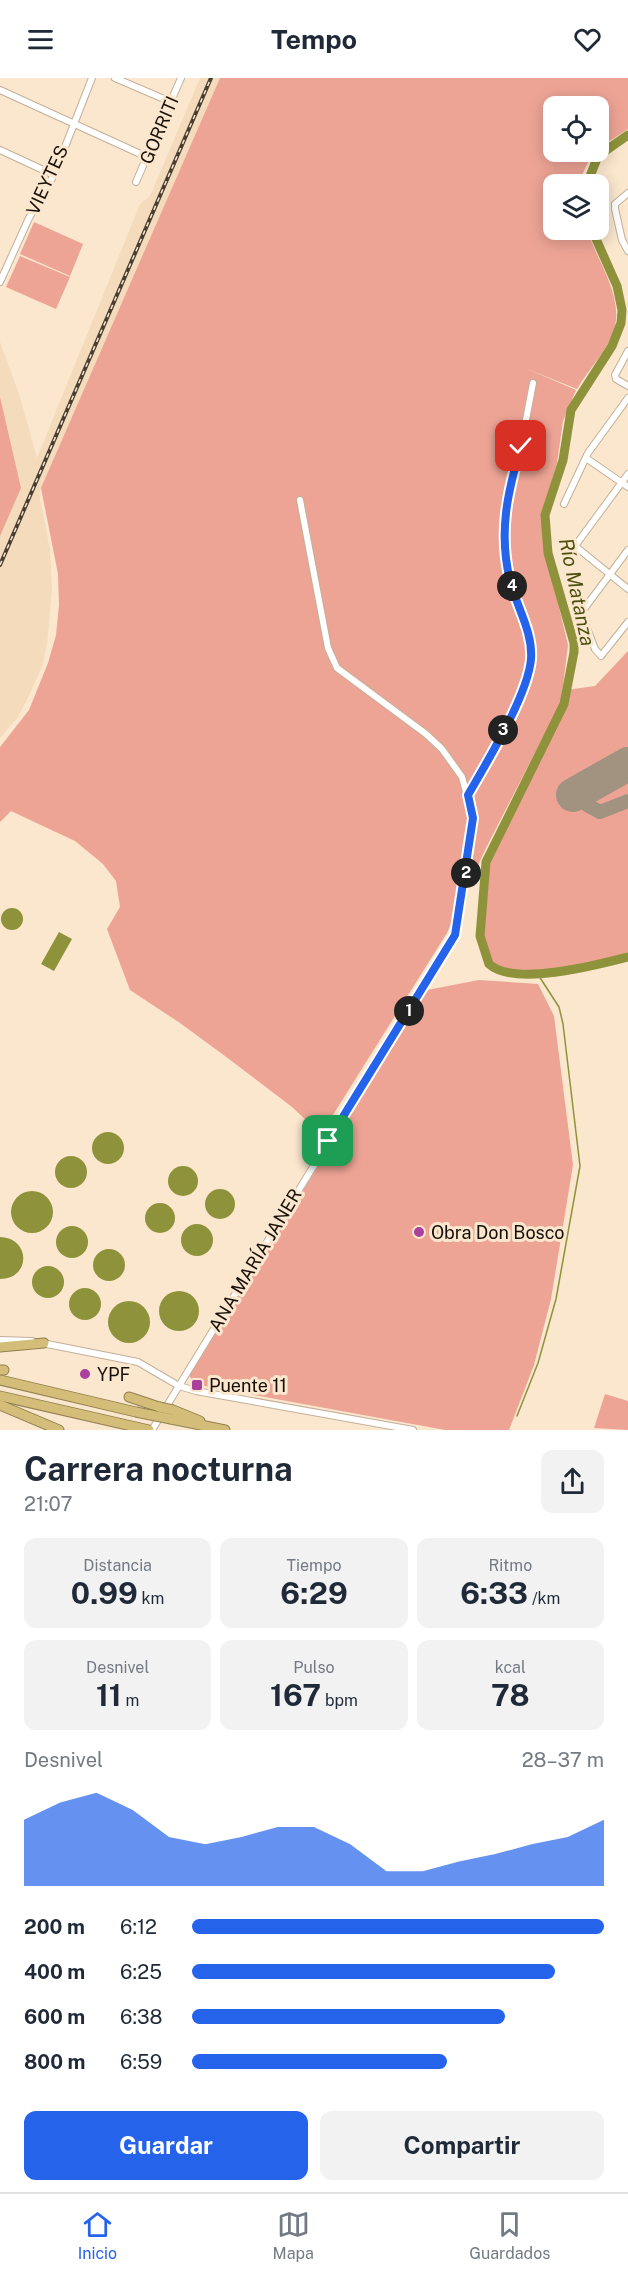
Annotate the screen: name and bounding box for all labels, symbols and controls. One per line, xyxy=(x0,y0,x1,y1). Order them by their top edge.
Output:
icon: menu xyxy=(24,23,57,56)
text: Tempo xyxy=(271,23,357,55)
icon: heart xyxy=(571,23,604,56)
street label: GORRITI xyxy=(135,93,183,167)
map controls xyxy=(543,96,609,240)
button: locate xyxy=(543,96,609,162)
street label: VIEYTES xyxy=(22,142,72,218)
button: layers xyxy=(543,174,609,240)
pin xyxy=(495,420,546,471)
icon: check xyxy=(504,429,537,462)
water label: Río Matanza xyxy=(554,536,600,648)
pin: 4 xyxy=(497,571,527,601)
text: 4 xyxy=(507,576,517,595)
pin: 3 xyxy=(488,715,518,745)
text: 3 xyxy=(498,720,508,739)
pin: 2 xyxy=(451,858,481,888)
text: 2 xyxy=(461,863,471,882)
pin: 1 xyxy=(394,996,424,1026)
text: 1 xyxy=(406,1001,412,1020)
pin xyxy=(302,1115,353,1166)
icon: arrive xyxy=(311,1124,344,1157)
street label: ANA MARÍA JANER xyxy=(203,1184,306,1335)
place label: Obra Don Bosco xyxy=(431,1222,565,1243)
marker: Obra Don Bosco xyxy=(412,1225,426,1239)
place label: YPF xyxy=(97,1364,130,1385)
marker: YPF xyxy=(78,1367,92,1381)
place label: Puente 11 xyxy=(209,1375,287,1396)
marker: Puente 11 xyxy=(190,1378,204,1392)
text: Carrera nocturna xyxy=(24,1450,293,1488)
button: share xyxy=(541,1450,604,1513)
text: 21:07 xyxy=(24,1492,72,1516)
text: Distancia xyxy=(83,1556,152,1575)
text: Tiempo xyxy=(287,1556,341,1575)
text: Ritmo xyxy=(488,1556,532,1575)
text: 0.99 xyxy=(71,1575,138,1611)
text: 6:29 xyxy=(280,1575,348,1611)
text: 6:33 xyxy=(460,1575,528,1611)
text: km xyxy=(138,1589,164,1608)
text: /km xyxy=(528,1589,560,1608)
text: Desnivel xyxy=(86,1658,149,1677)
text: Pulso xyxy=(293,1658,335,1677)
text: kcal xyxy=(495,1658,526,1677)
text: 11 xyxy=(96,1677,122,1713)
text: 167 xyxy=(270,1677,321,1713)
text: 78 xyxy=(491,1677,530,1713)
text: m xyxy=(122,1691,139,1710)
text: bpm xyxy=(321,1691,358,1710)
text: Desnivel xyxy=(24,1748,103,1772)
text: 28–37 m xyxy=(522,1748,604,1772)
text: 200 m xyxy=(24,1915,85,1939)
text: 6:12 xyxy=(120,1915,157,1939)
text: 400 m xyxy=(24,1960,85,1984)
text: 6:25 xyxy=(120,1960,162,1984)
text: 600 m xyxy=(24,2005,85,2029)
text: 6:38 xyxy=(120,2005,162,2029)
text: 800 m xyxy=(24,2050,86,2074)
text: 6:59 xyxy=(120,2050,162,2074)
button: Guardar xyxy=(24,2111,308,2180)
button: Compartir xyxy=(320,2111,604,2180)
tab: Inicio xyxy=(78,2208,117,2263)
tab: Mapa xyxy=(273,2208,314,2263)
tab: Guardados xyxy=(469,2208,550,2263)

